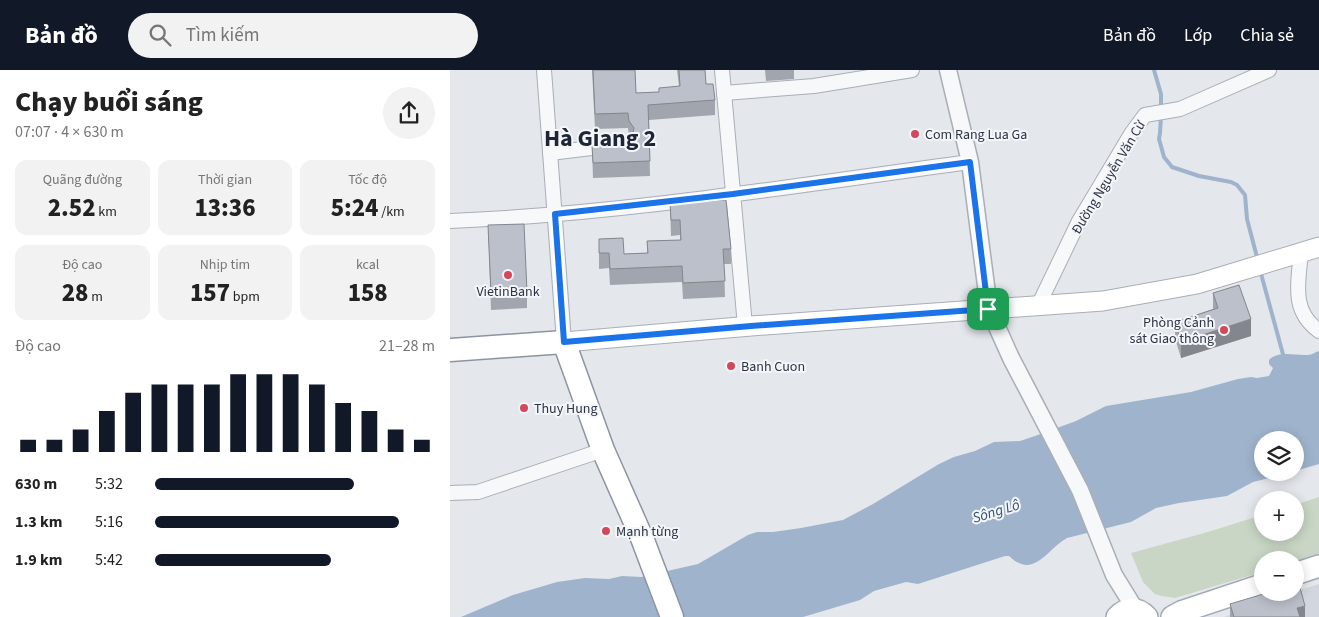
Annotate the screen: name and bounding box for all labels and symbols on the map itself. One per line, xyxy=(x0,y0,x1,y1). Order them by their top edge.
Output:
street label: Đường Nguyễn Văn Cừ xyxy=(1067,117,1151,238)
district label: Hà Giang 2 xyxy=(544,121,656,156)
place label: Com Rang Lua Ga xyxy=(925,125,1027,145)
marker: Com Rang Lua Ga xyxy=(909,128,921,140)
marker: VietinBank xyxy=(502,269,514,281)
place label: VietinBank xyxy=(476,282,540,302)
pin xyxy=(967,288,1009,330)
place label: Phòng Cảnh sát Giao thông xyxy=(1130,313,1214,349)
marker: Phòng Cảnh sát Giao thông xyxy=(1218,324,1230,336)
place label: Banh Cuon xyxy=(741,357,805,377)
marker: Banh Cuon xyxy=(725,360,737,372)
place label: Thuy Hung xyxy=(534,399,598,419)
marker: Thuy Hung xyxy=(518,402,530,414)
water label: Sông Lô xyxy=(970,494,1023,529)
place label: Mạnh từng xyxy=(616,522,678,542)
marker: Mạnh từng xyxy=(600,525,612,537)

